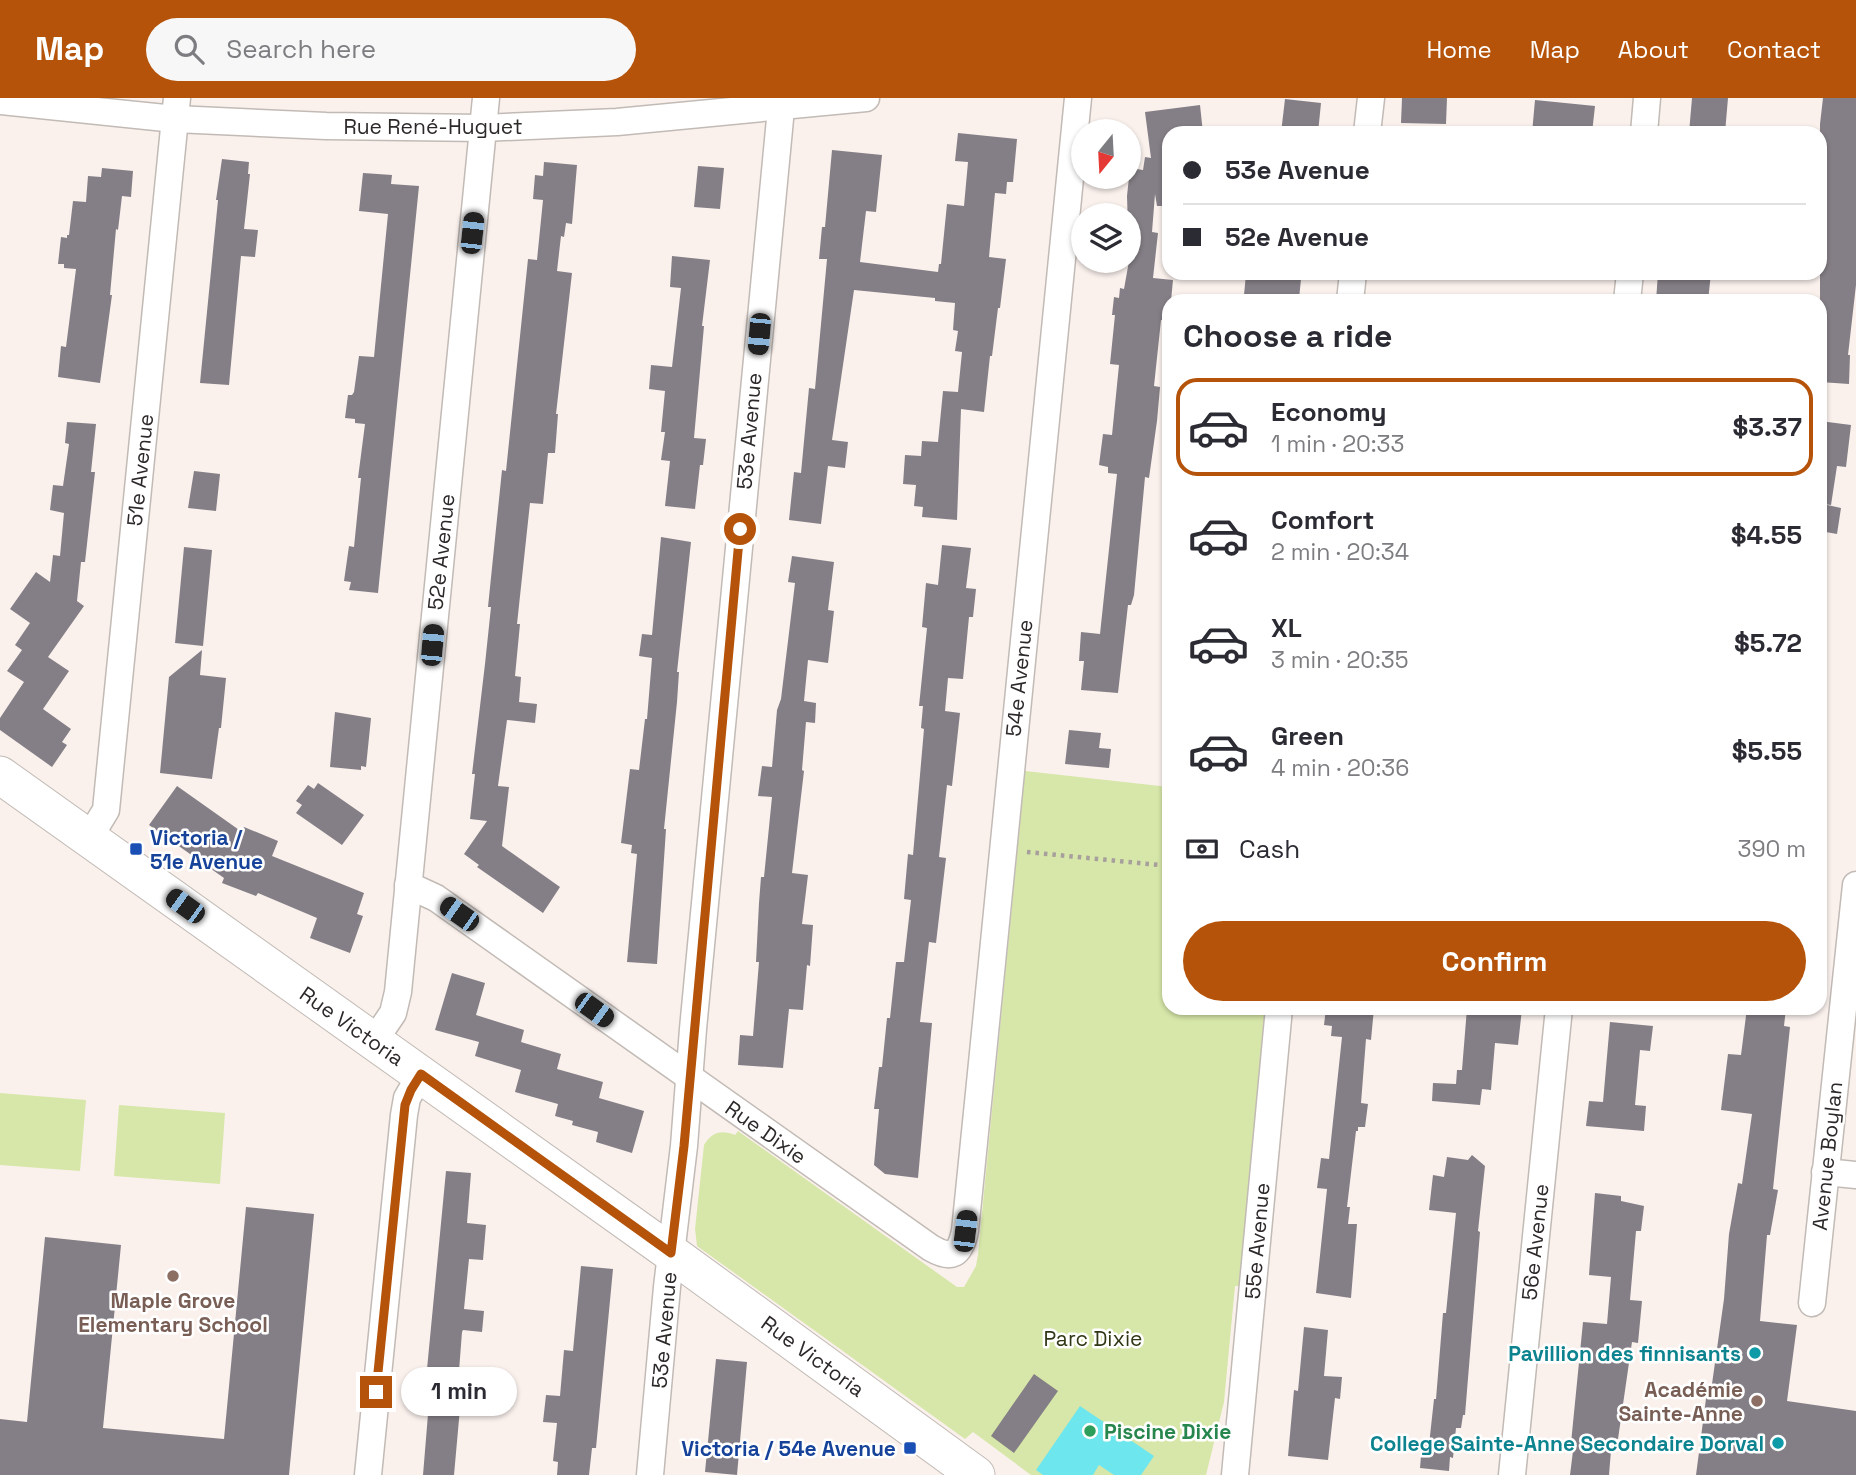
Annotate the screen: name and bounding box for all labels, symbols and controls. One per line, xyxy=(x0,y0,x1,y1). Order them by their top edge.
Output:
search box xyxy=(146,18,636,81)
text: Map xyxy=(35,28,104,70)
icon: search xyxy=(170,30,208,68)
text: Search here xyxy=(226,32,376,66)
text: Home xyxy=(1426,34,1492,65)
text: Map xyxy=(1530,34,1580,65)
text: About xyxy=(1618,34,1689,65)
text: Contact xyxy=(1727,34,1821,65)
street label: Rue René-Huguet xyxy=(343,113,523,140)
north arrow xyxy=(1071,119,1141,189)
map controls xyxy=(1071,119,1141,273)
text: 53e Avenue xyxy=(1225,153,1370,187)
button: layers xyxy=(1071,203,1141,273)
car xyxy=(460,211,485,255)
text: 52e Avenue xyxy=(1225,220,1369,254)
car xyxy=(747,312,772,356)
text: Choose a ride xyxy=(1183,316,1393,356)
street label: 53e Avenue xyxy=(730,372,768,490)
text: Economy xyxy=(1271,395,1387,429)
icon: car xyxy=(1187,396,1250,459)
text: $3.37 xyxy=(1732,410,1802,444)
street label: 51e Avenue xyxy=(121,413,159,527)
text: 1 min · 20:33 xyxy=(1271,429,1404,459)
street label: 52e Avenue xyxy=(421,493,461,611)
text: Comfort xyxy=(1271,503,1374,537)
icon: car xyxy=(1187,504,1250,567)
route start xyxy=(724,513,756,545)
text: $4.55 xyxy=(1731,518,1802,552)
text: 2 min · 20:34 xyxy=(1271,537,1409,567)
text: XL xyxy=(1271,611,1302,645)
icon: car xyxy=(1187,612,1250,675)
street label: 54e Avenue xyxy=(999,618,1039,738)
car xyxy=(420,623,445,667)
text: $5.72 xyxy=(1734,626,1802,660)
text: 3 min · 20:35 xyxy=(1271,645,1409,675)
text: Green xyxy=(1271,719,1344,753)
icon: car xyxy=(1187,720,1250,783)
text: $5.55 xyxy=(1732,734,1802,768)
text: 4 min · 20:36 xyxy=(1271,753,1409,783)
place label: Victoria / 51e Avenue xyxy=(150,824,263,875)
icon: cash xyxy=(1183,830,1221,868)
text: Cash xyxy=(1239,832,1300,866)
text: 390 m xyxy=(1738,834,1806,864)
marker: Victoria / 51e Avenue xyxy=(128,841,144,857)
car xyxy=(162,885,209,927)
car xyxy=(436,893,483,935)
button: Confirm xyxy=(1183,921,1806,1001)
street label: Rue Victoria xyxy=(295,980,409,1072)
car xyxy=(571,989,618,1031)
street label: Avenue Boylan xyxy=(1806,1080,1848,1232)
street label: Rue Dixie xyxy=(720,1094,812,1170)
street label: 55e Avenue xyxy=(1238,1182,1276,1300)
street label: 56e Avenue xyxy=(1515,1182,1555,1302)
car xyxy=(953,1209,978,1253)
marker: Maple Grove Elementary School xyxy=(165,1268,181,1284)
street label: 53e Avenue xyxy=(645,1271,683,1389)
place label: Maple Grove Elementary School xyxy=(78,1287,268,1338)
street label: Rue Victoria xyxy=(756,1309,870,1403)
park label: Parc Dixie xyxy=(1043,1325,1143,1352)
place label: Pavillion des finnisants xyxy=(1508,1340,1741,1367)
marker: Pavillion des finnisants xyxy=(1747,1345,1763,1361)
callout: 1 min xyxy=(400,1368,516,1416)
route end xyxy=(360,1376,392,1408)
text: 1 min xyxy=(431,1376,487,1406)
place label: Académie Sainte-Anne xyxy=(1618,1376,1743,1427)
marker: Académie Sainte-Anne xyxy=(1749,1393,1765,1409)
place label: Piscine Dixie xyxy=(1104,1418,1231,1445)
marker: Piscine Dixie xyxy=(1082,1423,1098,1439)
place label: College Sainte-Anne Secondaire Dorval xyxy=(1370,1430,1764,1457)
place label: Victoria / 54e Avenue xyxy=(681,1435,896,1462)
marker: College Sainte-Anne Secondaire Dorval xyxy=(1770,1435,1786,1451)
marker: Victoria / 54e Avenue xyxy=(902,1440,918,1456)

